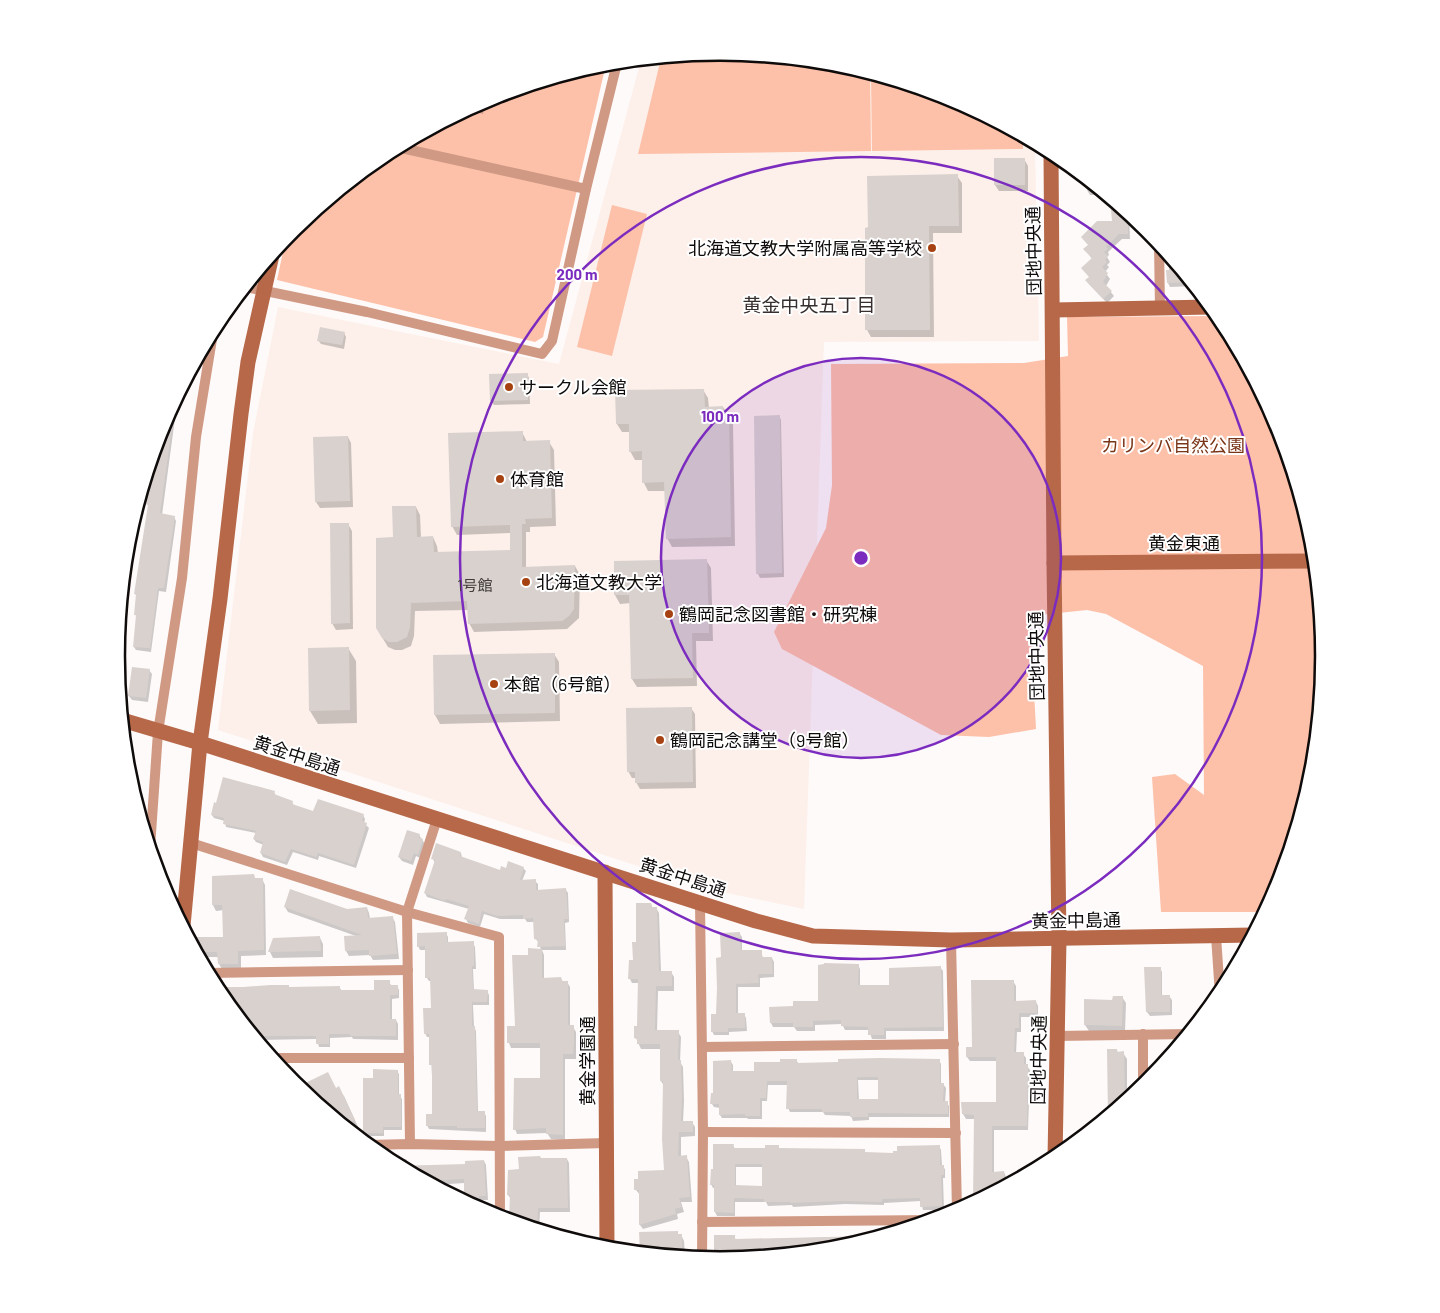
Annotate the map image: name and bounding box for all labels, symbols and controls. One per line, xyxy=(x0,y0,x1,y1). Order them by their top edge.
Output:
street label: 団地中央通 xyxy=(1021,206,1045,296)
place label: 北海道文教大学附属高等学校 xyxy=(688,237,922,259)
marker: 北海道文教大学附属高等学校 xyxy=(926,242,938,254)
text: 200 m xyxy=(556,265,598,283)
district label: 黄金中央五丁目 xyxy=(742,293,876,316)
place label: サークル会館 xyxy=(519,376,626,398)
marker: サークル会館 xyxy=(503,381,515,393)
text: 100 m xyxy=(701,407,739,425)
park label: カリンバ自然公園 xyxy=(1101,434,1245,456)
place label: 体育館 xyxy=(510,468,564,490)
marker: 体育館 xyxy=(494,473,506,485)
street label: 黄金東通 xyxy=(1148,532,1220,554)
centre of rings xyxy=(852,549,870,567)
place label: 北海道文教大学 xyxy=(536,571,662,593)
house number: 1号館 xyxy=(457,576,493,594)
marker: 北海道文教大学 xyxy=(520,576,532,588)
place label: 鶴岡記念図書館・研究棟 xyxy=(679,603,877,625)
marker: 鶴岡記念図書館・研究棟 xyxy=(663,608,675,620)
street label: 団地中央通 xyxy=(1024,611,1048,701)
place label: 本館（6号館） xyxy=(504,673,621,695)
marker: 本館（6号館） xyxy=(488,678,500,690)
place label: 鶴岡記念講堂（9号館） xyxy=(670,729,859,751)
street label: 黄金中島通 xyxy=(251,731,343,779)
marker: 鶴岡記念講堂（9号館） xyxy=(654,734,666,746)
street label: 黄金中島通 xyxy=(637,853,729,901)
street label: 黄金中島通 xyxy=(1031,908,1121,932)
street label: 団地中央通 xyxy=(1026,1015,1050,1105)
street label: 黄金学園通 xyxy=(576,1016,598,1106)

